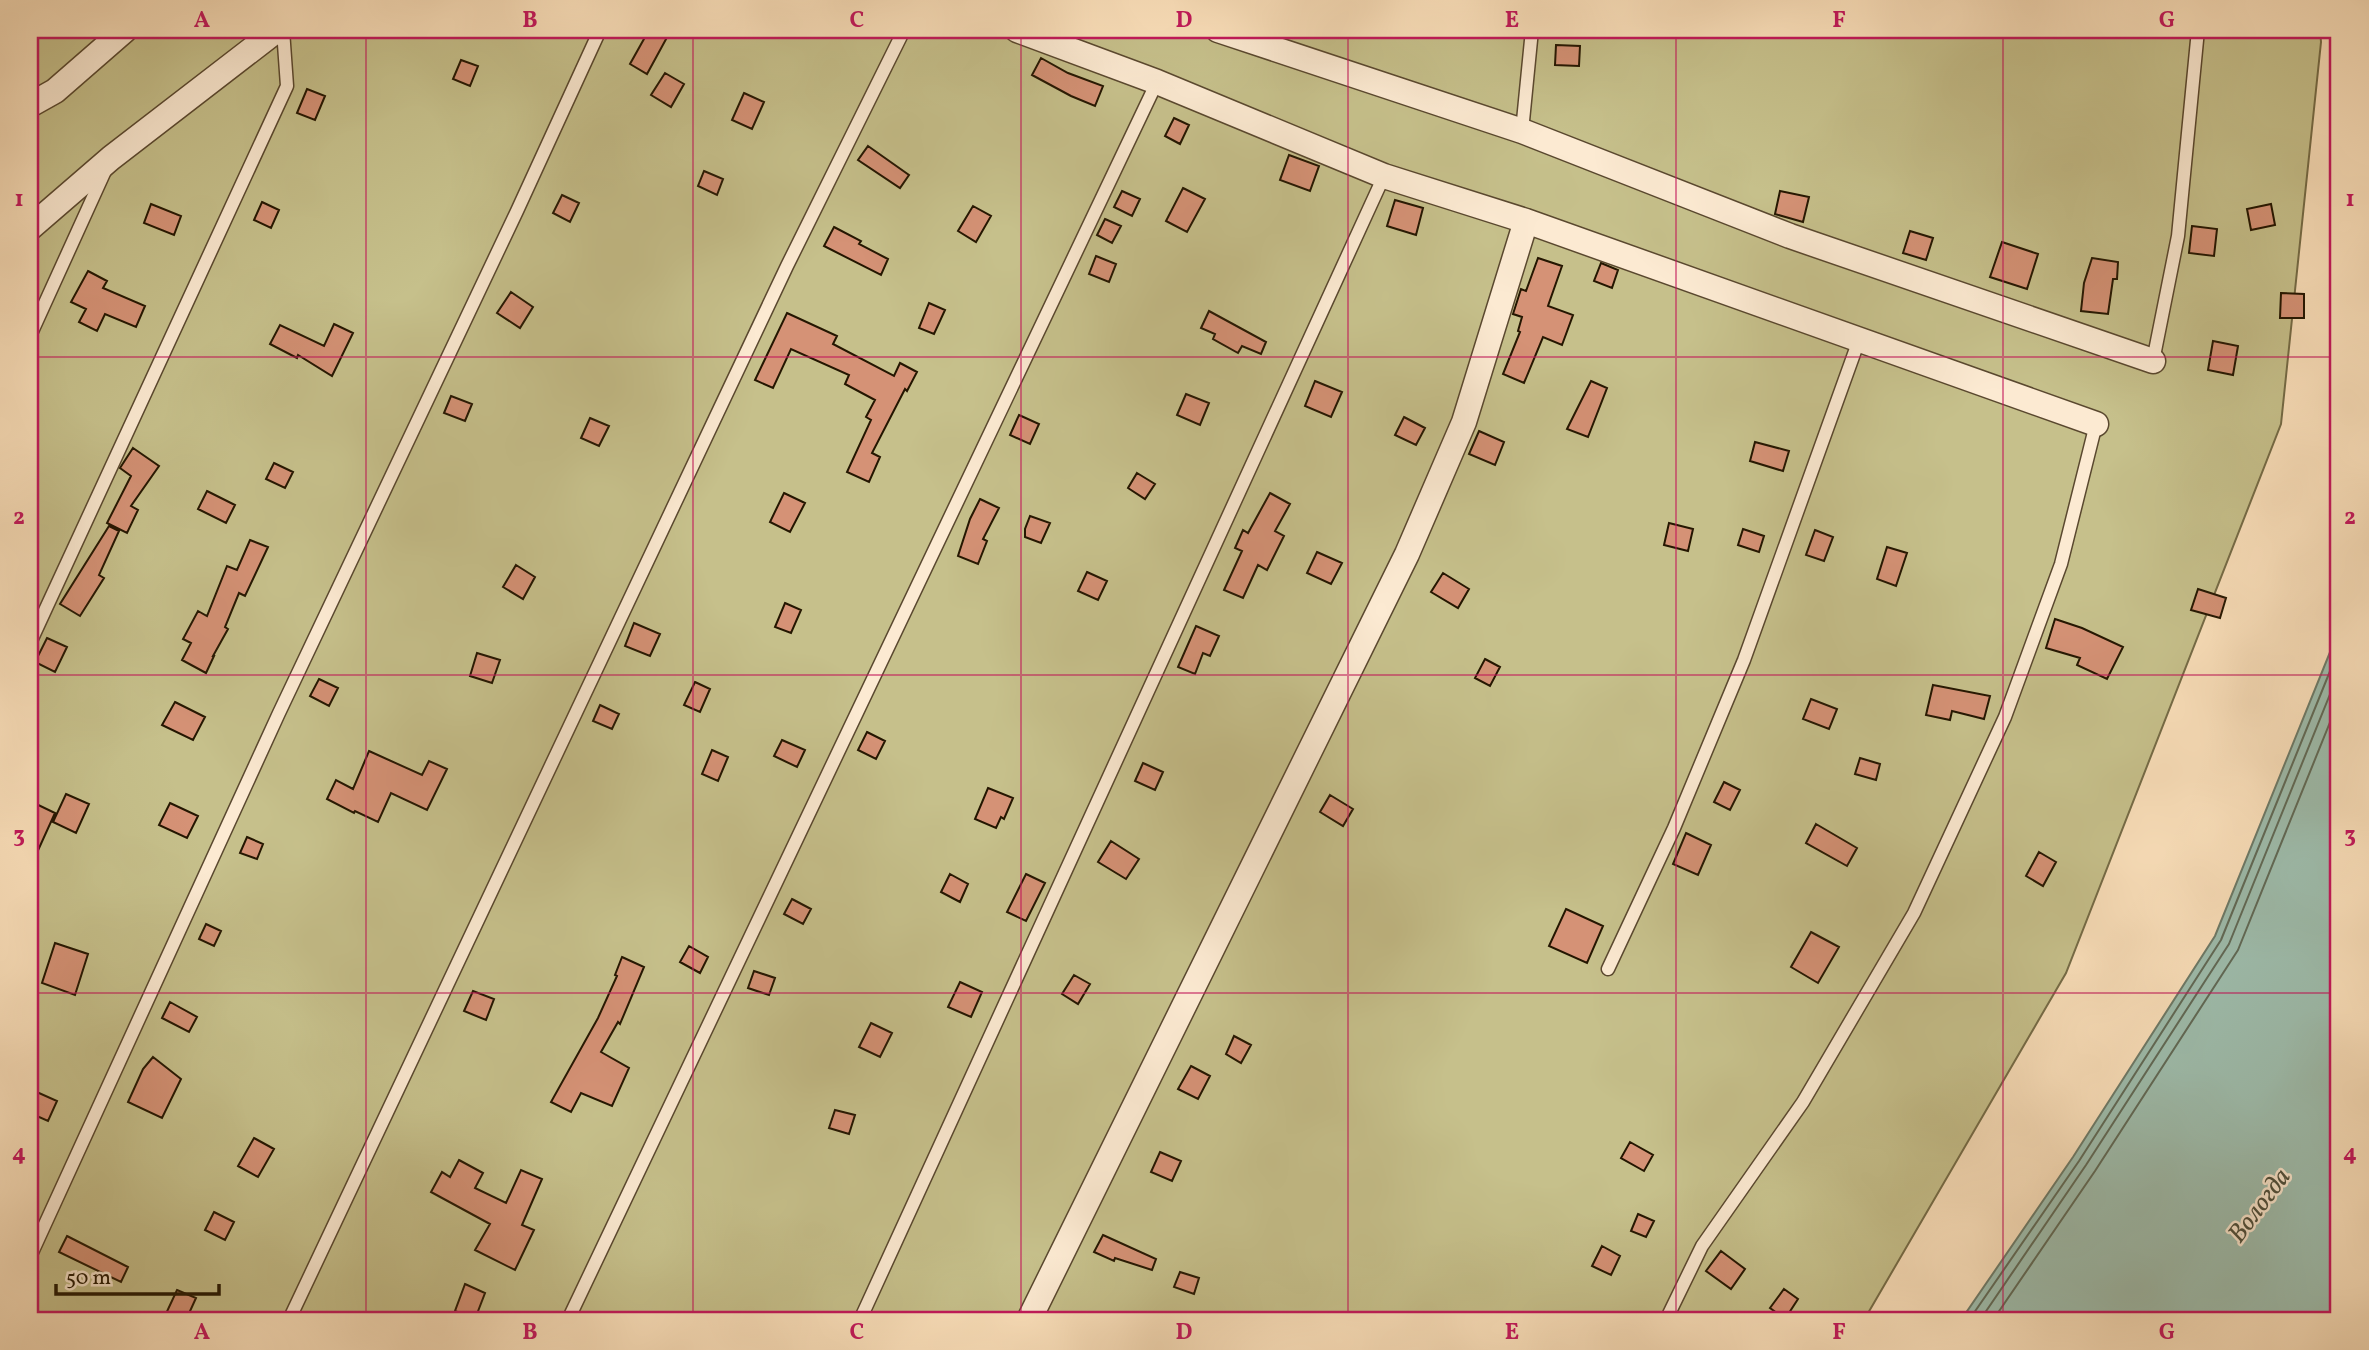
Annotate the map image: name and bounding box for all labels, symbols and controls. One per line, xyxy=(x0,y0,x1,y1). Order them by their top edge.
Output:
text: A xyxy=(194,5,210,37)
text: B xyxy=(522,5,538,37)
text: C xyxy=(850,5,864,37)
text: D xyxy=(1176,5,1193,37)
text: E xyxy=(1505,5,1519,37)
text: F xyxy=(1832,5,1846,37)
text: G xyxy=(2159,5,2175,37)
text: 1 xyxy=(14,184,24,216)
text: 1 xyxy=(2345,184,2355,216)
text: 2 xyxy=(13,502,25,534)
text: 2 xyxy=(2344,502,2356,534)
text: 3 xyxy=(13,820,25,852)
text: 3 xyxy=(2344,820,2356,852)
text: 4 xyxy=(12,1138,26,1170)
text: 4 xyxy=(2343,1138,2357,1170)
water label: Вологда xyxy=(2220,1161,2300,1251)
scale bar xyxy=(56,1252,219,1296)
text: 50 m xyxy=(66,1264,111,1293)
text: A xyxy=(194,1317,210,1349)
text: B xyxy=(522,1317,538,1349)
text: C xyxy=(850,1317,864,1349)
text: D xyxy=(1176,1317,1193,1349)
text: E xyxy=(1505,1317,1519,1349)
text: F xyxy=(1832,1317,1846,1349)
text: G xyxy=(2159,1317,2175,1349)

